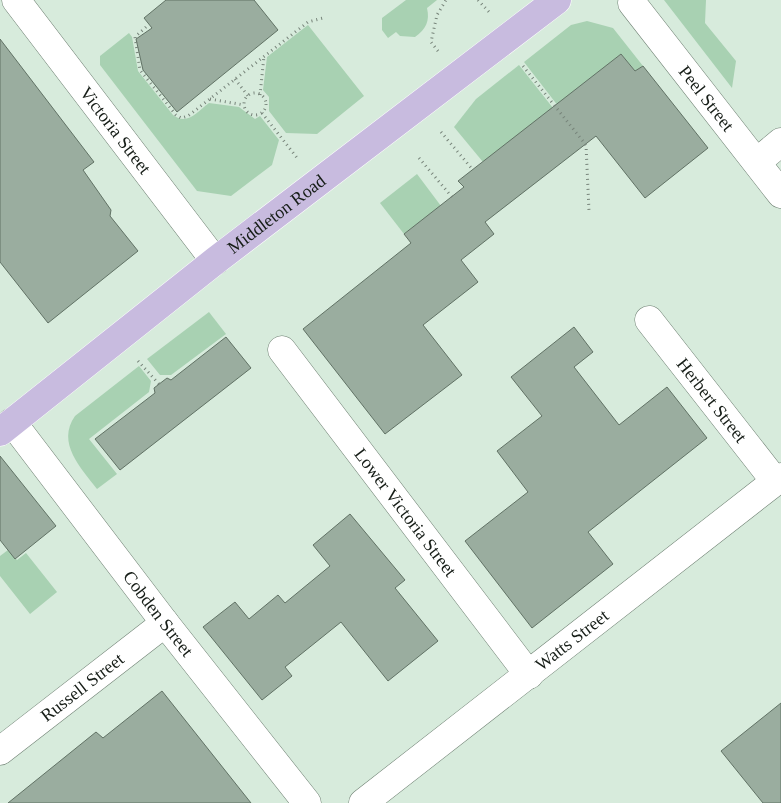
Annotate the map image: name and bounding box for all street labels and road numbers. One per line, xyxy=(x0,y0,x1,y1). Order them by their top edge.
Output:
street label: Peel Street xyxy=(675,62,738,135)
street label: Victoria Street xyxy=(76,83,155,178)
street label: Middleton Road xyxy=(224,170,329,258)
street label: Herbert Street xyxy=(673,354,751,446)
street label: Lower Victoria Street xyxy=(350,444,461,580)
street label: Cobden Street xyxy=(119,567,197,660)
street label: Watts Street xyxy=(531,605,612,675)
street label: Russell Street xyxy=(37,649,128,726)

